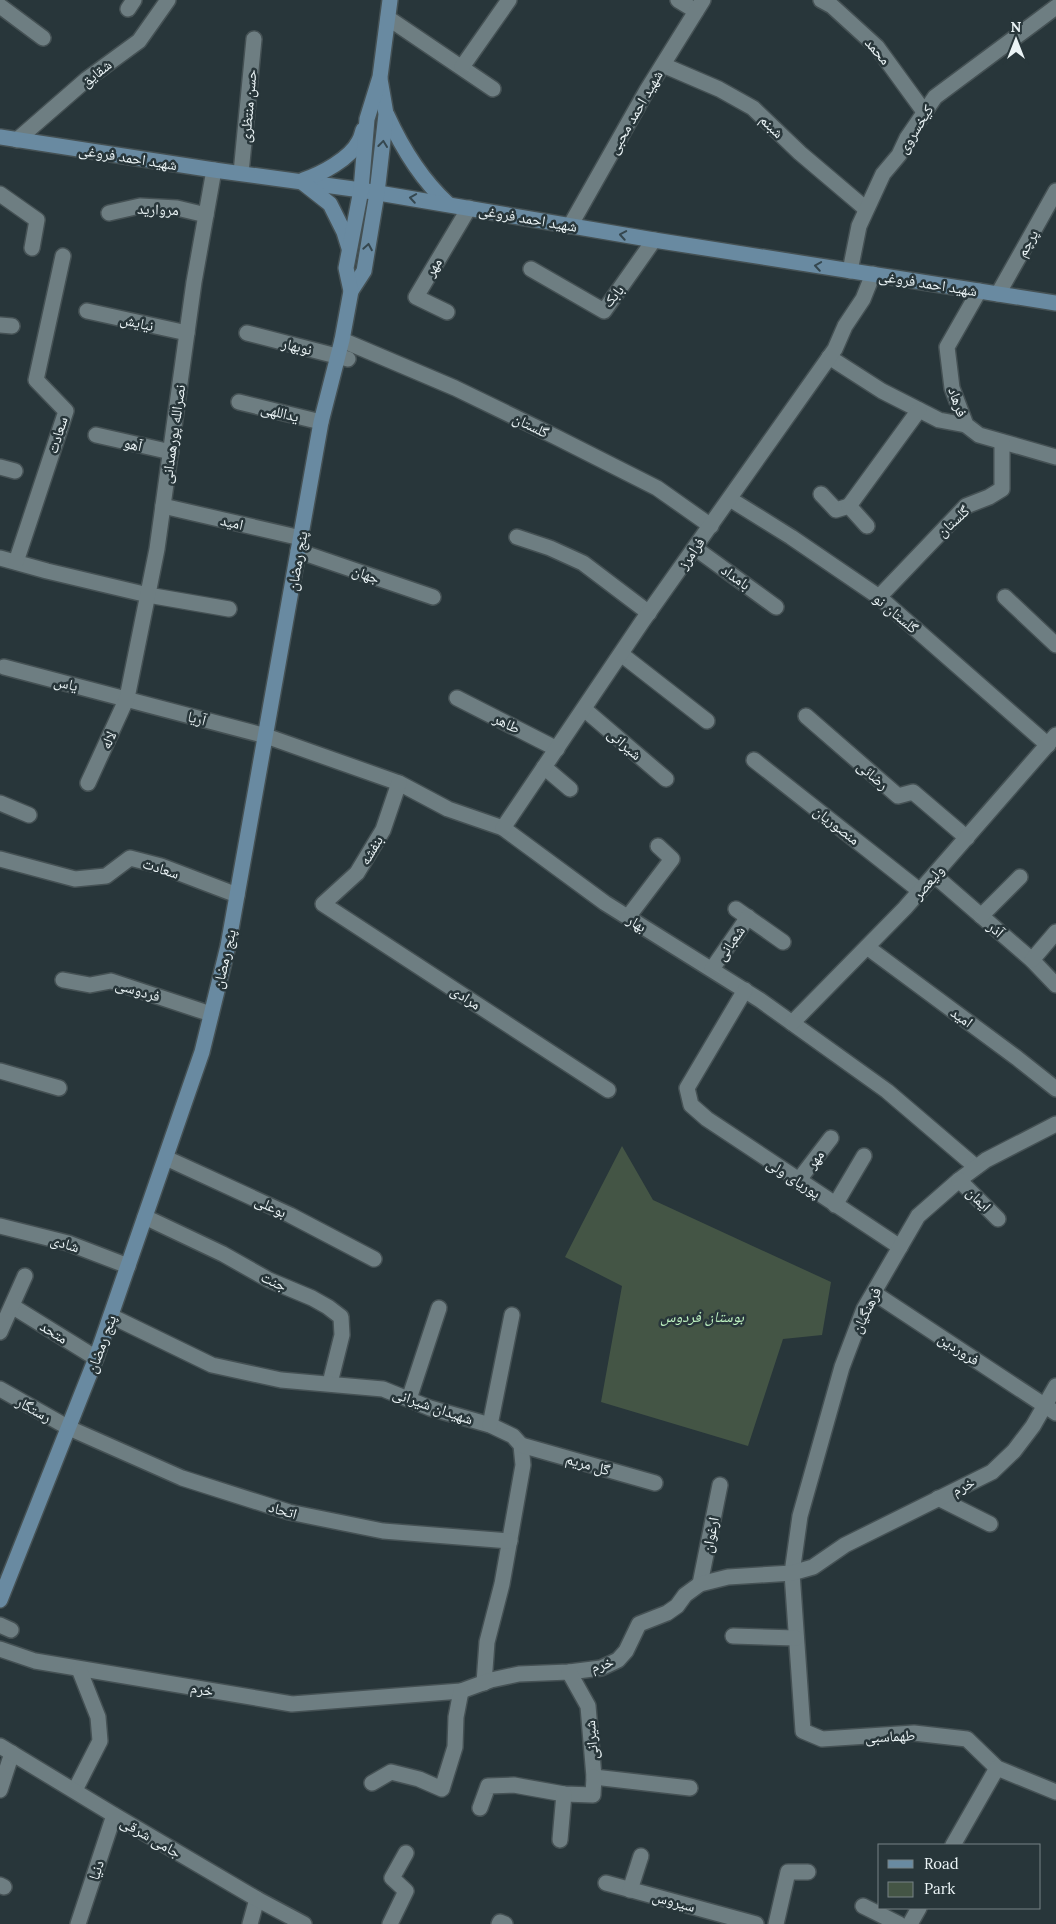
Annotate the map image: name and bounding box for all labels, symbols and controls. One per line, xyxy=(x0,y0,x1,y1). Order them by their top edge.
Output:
north arrow xyxy=(991,15,1041,65)
text: N xyxy=(1011,18,1022,36)
street label: محمد xyxy=(861,33,895,69)
street label: شقایق xyxy=(77,55,116,92)
street label: شهید احمد محبی xyxy=(603,66,668,158)
street label: حسن منتظری xyxy=(235,68,262,144)
street label: کیخسروی xyxy=(893,101,938,157)
street label: شبنم xyxy=(755,110,788,143)
street label: شهید احمد فروغی xyxy=(77,140,179,175)
one-way arrow xyxy=(377,140,388,148)
one-way arrow xyxy=(408,194,417,204)
street label: مروارید xyxy=(137,199,179,219)
street label: شهید احمد فروغی xyxy=(477,200,579,237)
street label: پرچم xyxy=(1012,226,1043,261)
one-way arrow xyxy=(618,230,627,240)
one-way arrow xyxy=(363,243,373,251)
street label: مهر xyxy=(420,254,446,281)
one-way arrow xyxy=(813,261,822,271)
street label: شهید احمد فروغی xyxy=(877,266,979,301)
street label: بابک xyxy=(598,281,628,311)
street label: نیایش xyxy=(118,309,156,336)
street label: نوبهار xyxy=(279,333,314,359)
street label: نصرالله پورهمدانی xyxy=(157,383,190,485)
street label: فرهاد xyxy=(944,385,972,419)
street label: یداللهی xyxy=(259,398,301,427)
street label: گلستان xyxy=(509,408,552,443)
street label: سعادت xyxy=(42,414,72,456)
street label: آهو xyxy=(122,433,145,456)
street label: گلستان xyxy=(933,501,974,541)
street label: امید xyxy=(219,510,245,534)
street label: پنج رمضان xyxy=(282,530,313,593)
street label: فرامرز xyxy=(673,533,709,573)
street label: جهان xyxy=(349,560,383,589)
street label: بامداد xyxy=(718,560,754,594)
street label: گلستان نو xyxy=(869,589,923,638)
street label: یاس xyxy=(52,671,80,696)
street label: آریا xyxy=(186,706,209,730)
street label: طاهر xyxy=(490,708,524,738)
street label: شیرانی xyxy=(603,724,646,765)
street label: لاله xyxy=(96,728,120,752)
street label: رضائی xyxy=(853,756,893,795)
street label: منصوریان xyxy=(809,801,864,850)
street label: بنفشه xyxy=(355,832,387,868)
street label: سعادت xyxy=(140,853,182,883)
street label: ولیعصر xyxy=(907,861,948,904)
street label: بهار xyxy=(623,909,650,936)
street label: آذر xyxy=(983,916,1009,942)
street label: شعبانی xyxy=(711,922,750,965)
street label: پنج رمضان xyxy=(208,927,241,991)
street label: فردوسی xyxy=(113,974,163,1007)
street label: مرادی xyxy=(447,980,485,1015)
street label: امید xyxy=(947,1003,977,1031)
street label: مهر xyxy=(801,1146,828,1173)
street label: پوریای ولی xyxy=(763,1154,825,1203)
street label: ایمان xyxy=(962,1183,995,1216)
street label: بوعلی xyxy=(252,1190,290,1222)
street label: شادی xyxy=(48,1230,82,1257)
street label: جنت xyxy=(258,1267,290,1295)
street label: فرهنگیان xyxy=(847,1284,886,1337)
park label: بوستان فردوس xyxy=(660,1307,745,1326)
street label: پنج رمضان xyxy=(82,1312,121,1376)
street label: متحد xyxy=(37,1316,72,1348)
street label: فروردین xyxy=(934,1329,983,1370)
street label: شهیدان شیرانی xyxy=(390,1383,476,1430)
street label: رستگار xyxy=(12,1391,55,1427)
street label: گل مریم xyxy=(563,1449,613,1480)
street label: خرم xyxy=(949,1472,978,1500)
street label: اتحاد xyxy=(267,1497,299,1523)
street label: ارغوان xyxy=(697,1515,724,1555)
street label: خرم xyxy=(588,1651,616,1677)
street label: خرم xyxy=(189,1678,215,1701)
street label: شیرانی xyxy=(580,1719,603,1760)
street label: طهماسبی xyxy=(864,1725,916,1748)
street label: جامی شرقی xyxy=(117,1812,185,1863)
legend xyxy=(878,1844,1041,1909)
text: Road xyxy=(924,1854,959,1873)
street label: دنیا xyxy=(84,1858,108,1882)
text: Park xyxy=(924,1879,955,1898)
street label: سیروس xyxy=(650,1886,698,1917)

